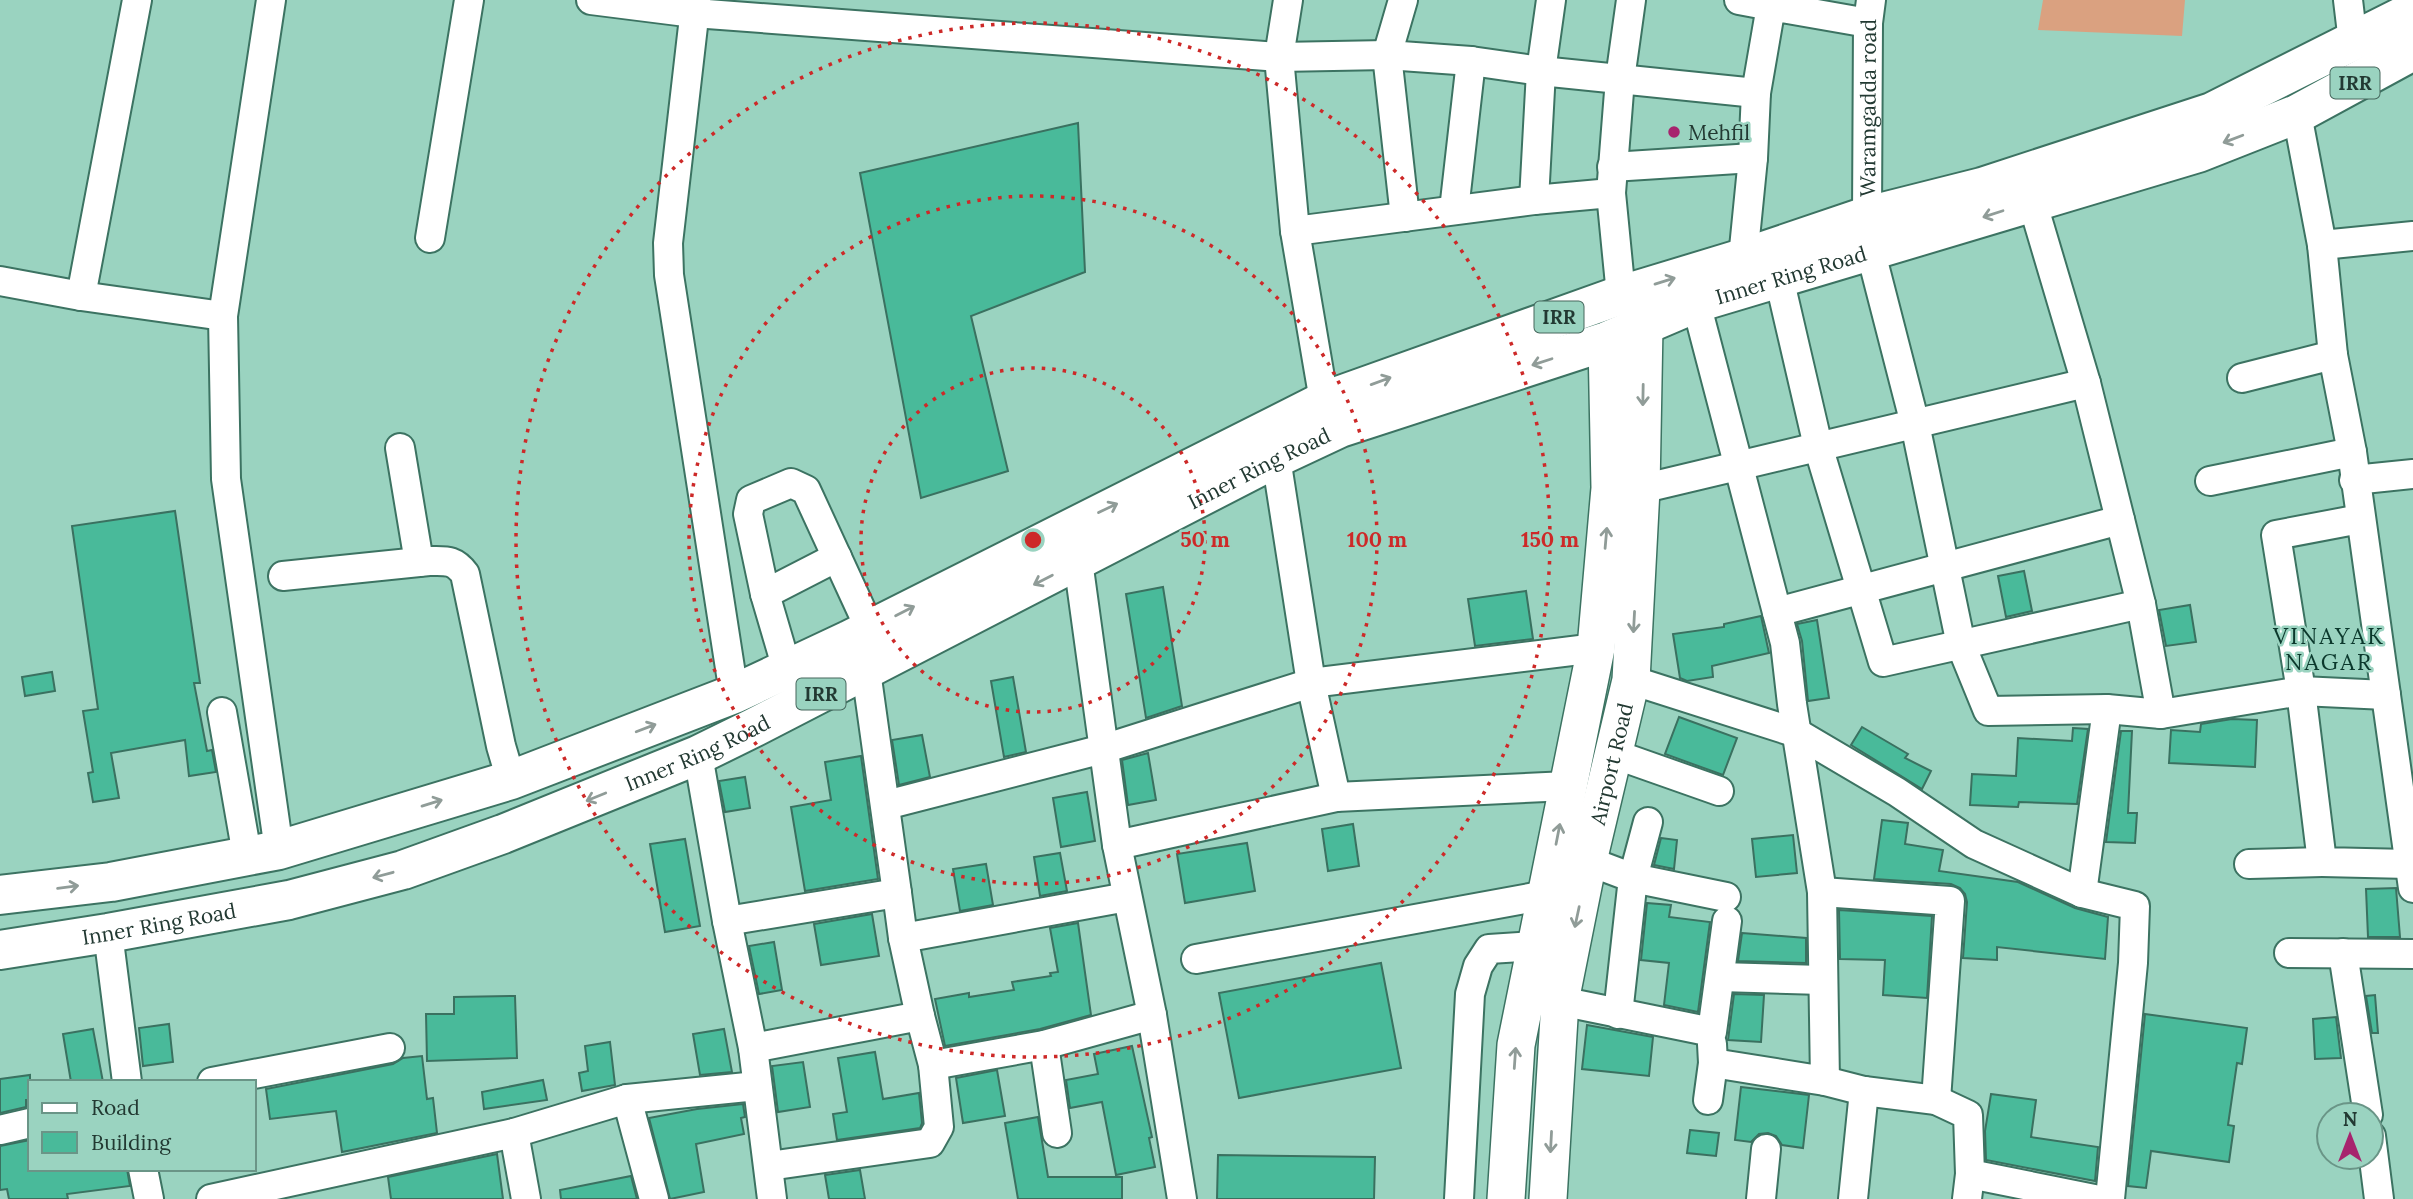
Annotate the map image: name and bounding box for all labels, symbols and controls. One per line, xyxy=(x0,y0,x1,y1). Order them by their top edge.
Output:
street label: Waramgadda road xyxy=(1854,19,1882,197)
road number: IRR xyxy=(2330,68,2380,99)
place label: Mehfil xyxy=(1688,119,1750,146)
marker: Mehfil xyxy=(1666,124,1682,140)
one-way arrow xyxy=(2223,134,2244,147)
one-way arrow xyxy=(1982,209,2004,221)
street label: Inner Ring Road xyxy=(1712,239,1870,310)
one-way arrow xyxy=(1653,274,1675,287)
road number: IRR xyxy=(1534,302,1584,332)
one-way arrow xyxy=(1531,357,1553,370)
one-way arrow xyxy=(1369,373,1391,386)
one-way arrow xyxy=(1636,383,1650,406)
street label: Inner Ring Road xyxy=(1183,421,1335,515)
one-way arrow xyxy=(1097,501,1118,515)
text: 50 m xyxy=(1180,526,1230,553)
text: 100 m xyxy=(1347,526,1407,553)
text: 150 m xyxy=(1521,526,1579,553)
one-way arrow xyxy=(1600,527,1613,549)
centre of rings xyxy=(1021,528,1045,552)
one-way arrow xyxy=(1033,574,1054,587)
one-way arrow xyxy=(895,604,915,618)
one-way arrow xyxy=(1628,610,1641,633)
district label: VINAYAK NAGAR xyxy=(2272,621,2385,676)
road number: IRR xyxy=(796,678,846,709)
street label: Airport Road xyxy=(1583,700,1639,829)
street label: Inner Ring Road xyxy=(621,708,774,797)
one-way arrow xyxy=(635,720,657,733)
one-way arrow xyxy=(586,791,607,804)
one-way arrow xyxy=(421,796,443,809)
one-way arrow xyxy=(1552,823,1566,846)
one-way arrow xyxy=(372,869,395,882)
one-way arrow xyxy=(56,880,79,893)
street label: Inner Ring Road xyxy=(80,896,238,950)
one-way arrow xyxy=(1569,905,1583,928)
one-way arrow xyxy=(1509,1047,1522,1069)
legend xyxy=(28,1080,256,1171)
text: Road xyxy=(91,1094,140,1121)
north arrow xyxy=(2315,1101,2385,1171)
text: N xyxy=(2343,1107,2358,1131)
text: Building xyxy=(91,1129,171,1156)
one-way arrow xyxy=(1545,1130,1558,1153)

